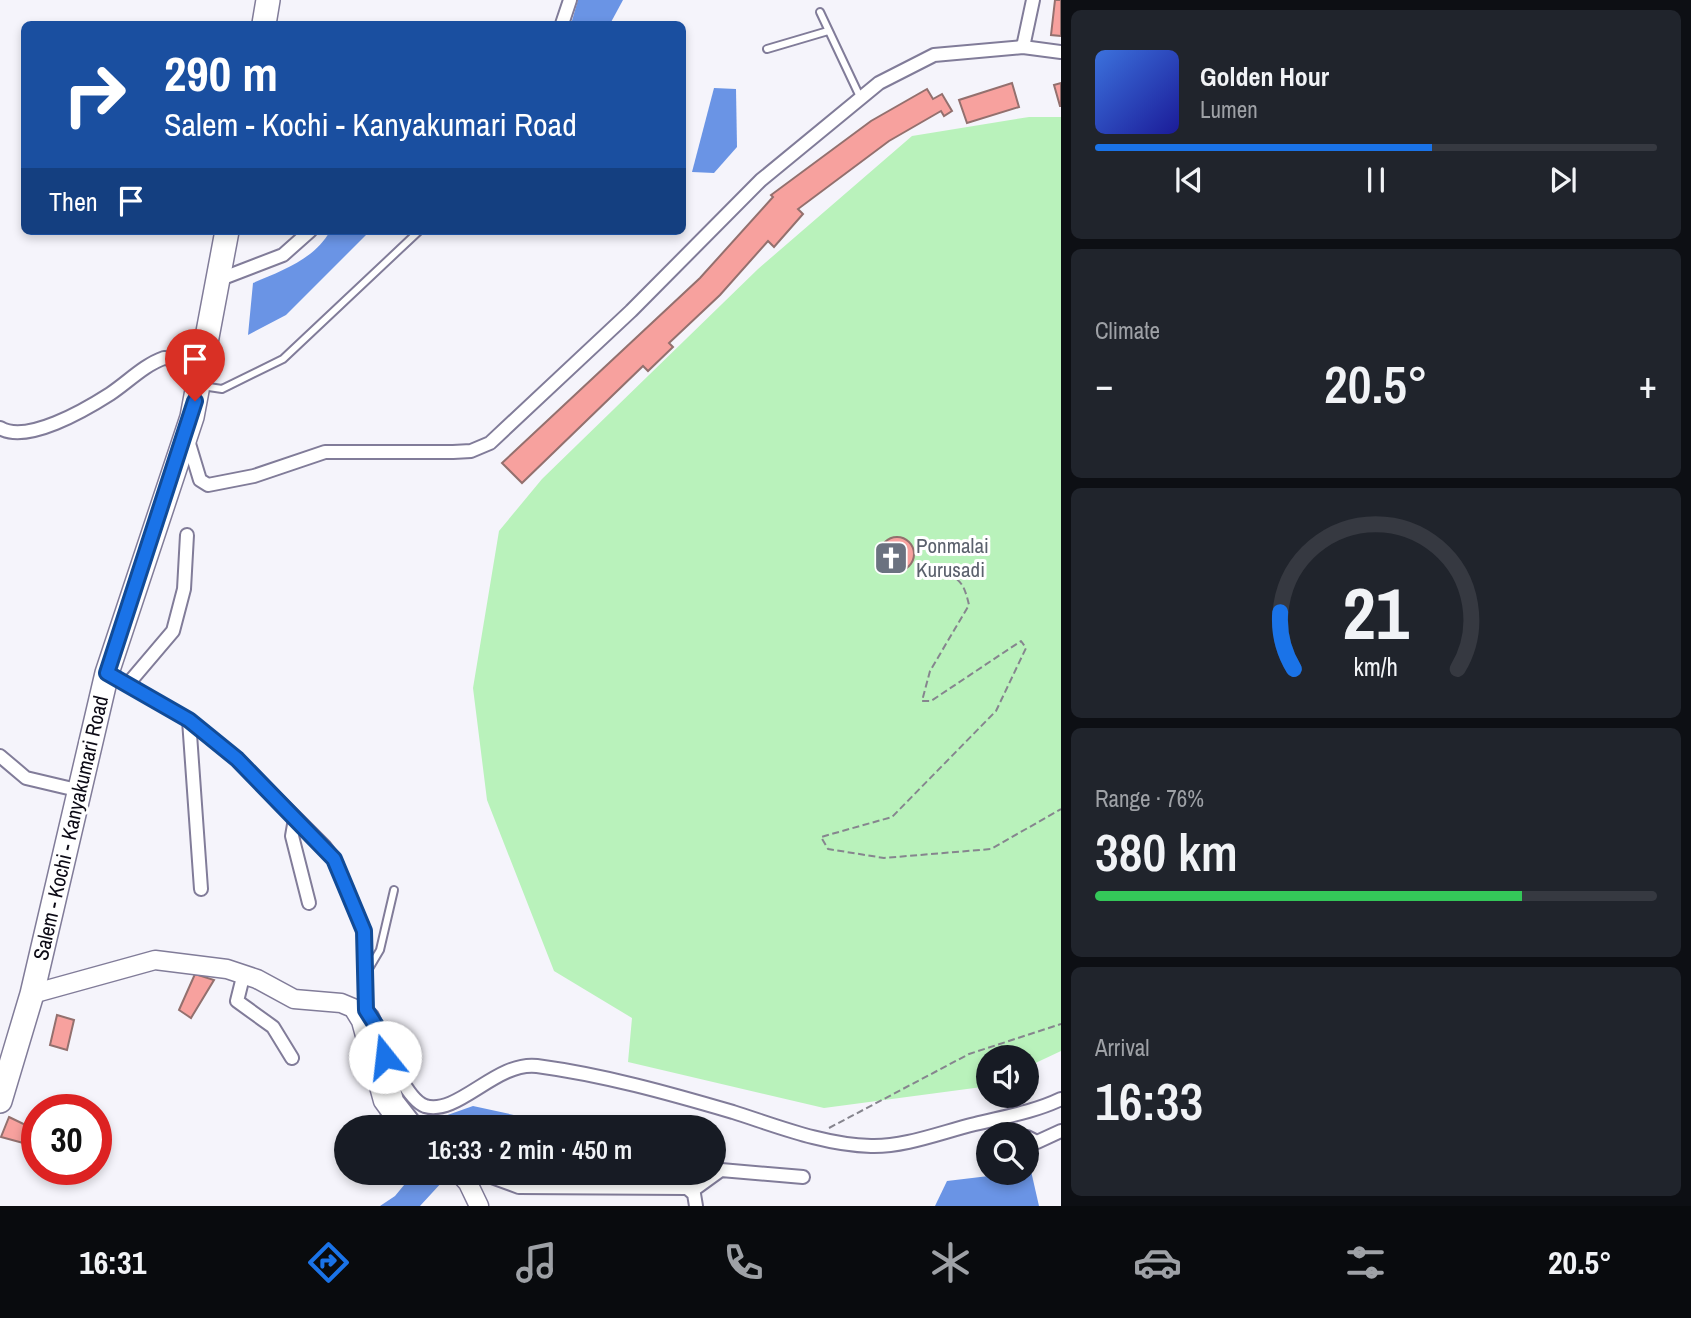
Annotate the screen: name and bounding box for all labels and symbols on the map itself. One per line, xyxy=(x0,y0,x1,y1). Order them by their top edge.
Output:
pin xyxy=(165,329,225,401)
place label: Ponmalai Kurusadi xyxy=(916,531,989,584)
church icon: Ponmalai Kurusadi xyxy=(872,539,910,577)
street label: Salem - Kochi - Kanyakumari Road xyxy=(26,693,115,963)
position arrow xyxy=(348,1020,422,1094)
speed limit sign: 30 xyxy=(21,1094,112,1185)

